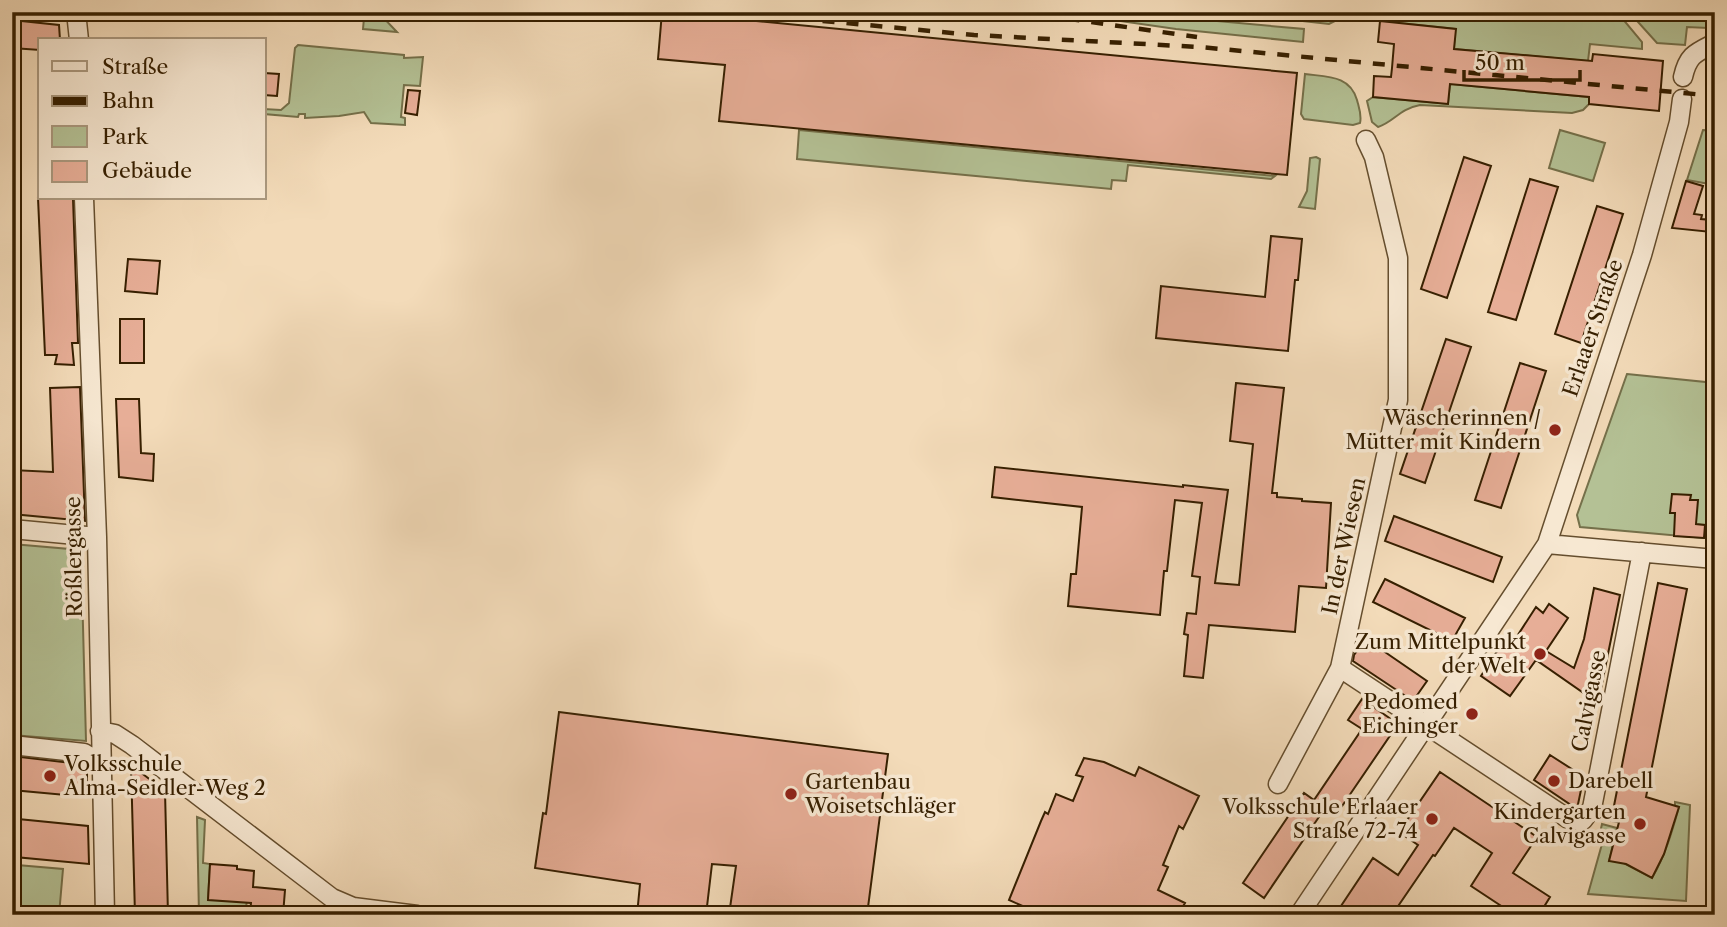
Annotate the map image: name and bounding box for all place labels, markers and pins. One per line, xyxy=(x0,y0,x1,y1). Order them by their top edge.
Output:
place label: Wäscherinnen / Mütter mit Kindern xyxy=(1346,405,1541,454)
marker: Wäscherinnen / Mütter mit Kindern xyxy=(1547,422,1563,438)
place label: Zum Mittelpunkt der Welt xyxy=(1355,629,1527,678)
marker: Zum Mittelpunkt der Welt xyxy=(1532,646,1548,662)
place label: Pedomed Eichinger xyxy=(1362,689,1458,738)
marker: Pedomed Eichinger xyxy=(1464,706,1480,722)
place label: Volksschule Alma-Seidler-Weg 2 xyxy=(63,751,266,800)
marker: Volksschule Alma-Seidler-Weg 2 xyxy=(42,768,58,784)
place label: Darebell xyxy=(1568,768,1653,793)
place label: Gartenbau Woisetschläger xyxy=(804,769,956,818)
marker: Darebell xyxy=(1546,773,1562,789)
marker: Gartenbau Woisetschläger xyxy=(783,786,799,802)
place label: Volksschule Erlaaer Straße 72-74 xyxy=(1221,794,1418,843)
place label: Kindergarten Calvigasse xyxy=(1494,799,1626,848)
marker: Volksschule Erlaaer Straße 72-74 xyxy=(1424,811,1440,827)
marker: Kindergarten Calvigasse xyxy=(1632,816,1648,832)

